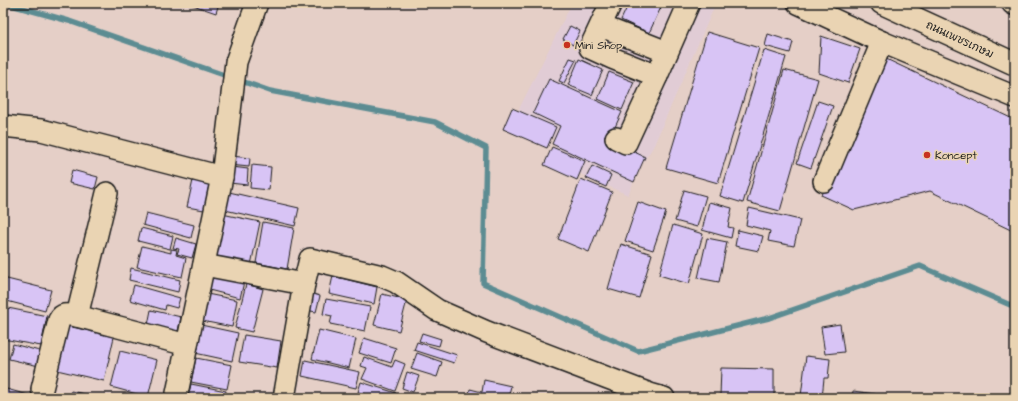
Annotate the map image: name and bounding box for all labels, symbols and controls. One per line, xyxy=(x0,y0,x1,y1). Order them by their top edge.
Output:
street label: ถนนเพชรเกษม xyxy=(923,17,996,62)
place label: Mini Shop xyxy=(575,38,622,53)
marker: Mini Shop xyxy=(562,40,572,50)
place label: Koncept xyxy=(935,148,977,163)
marker: Koncept xyxy=(922,150,932,160)

